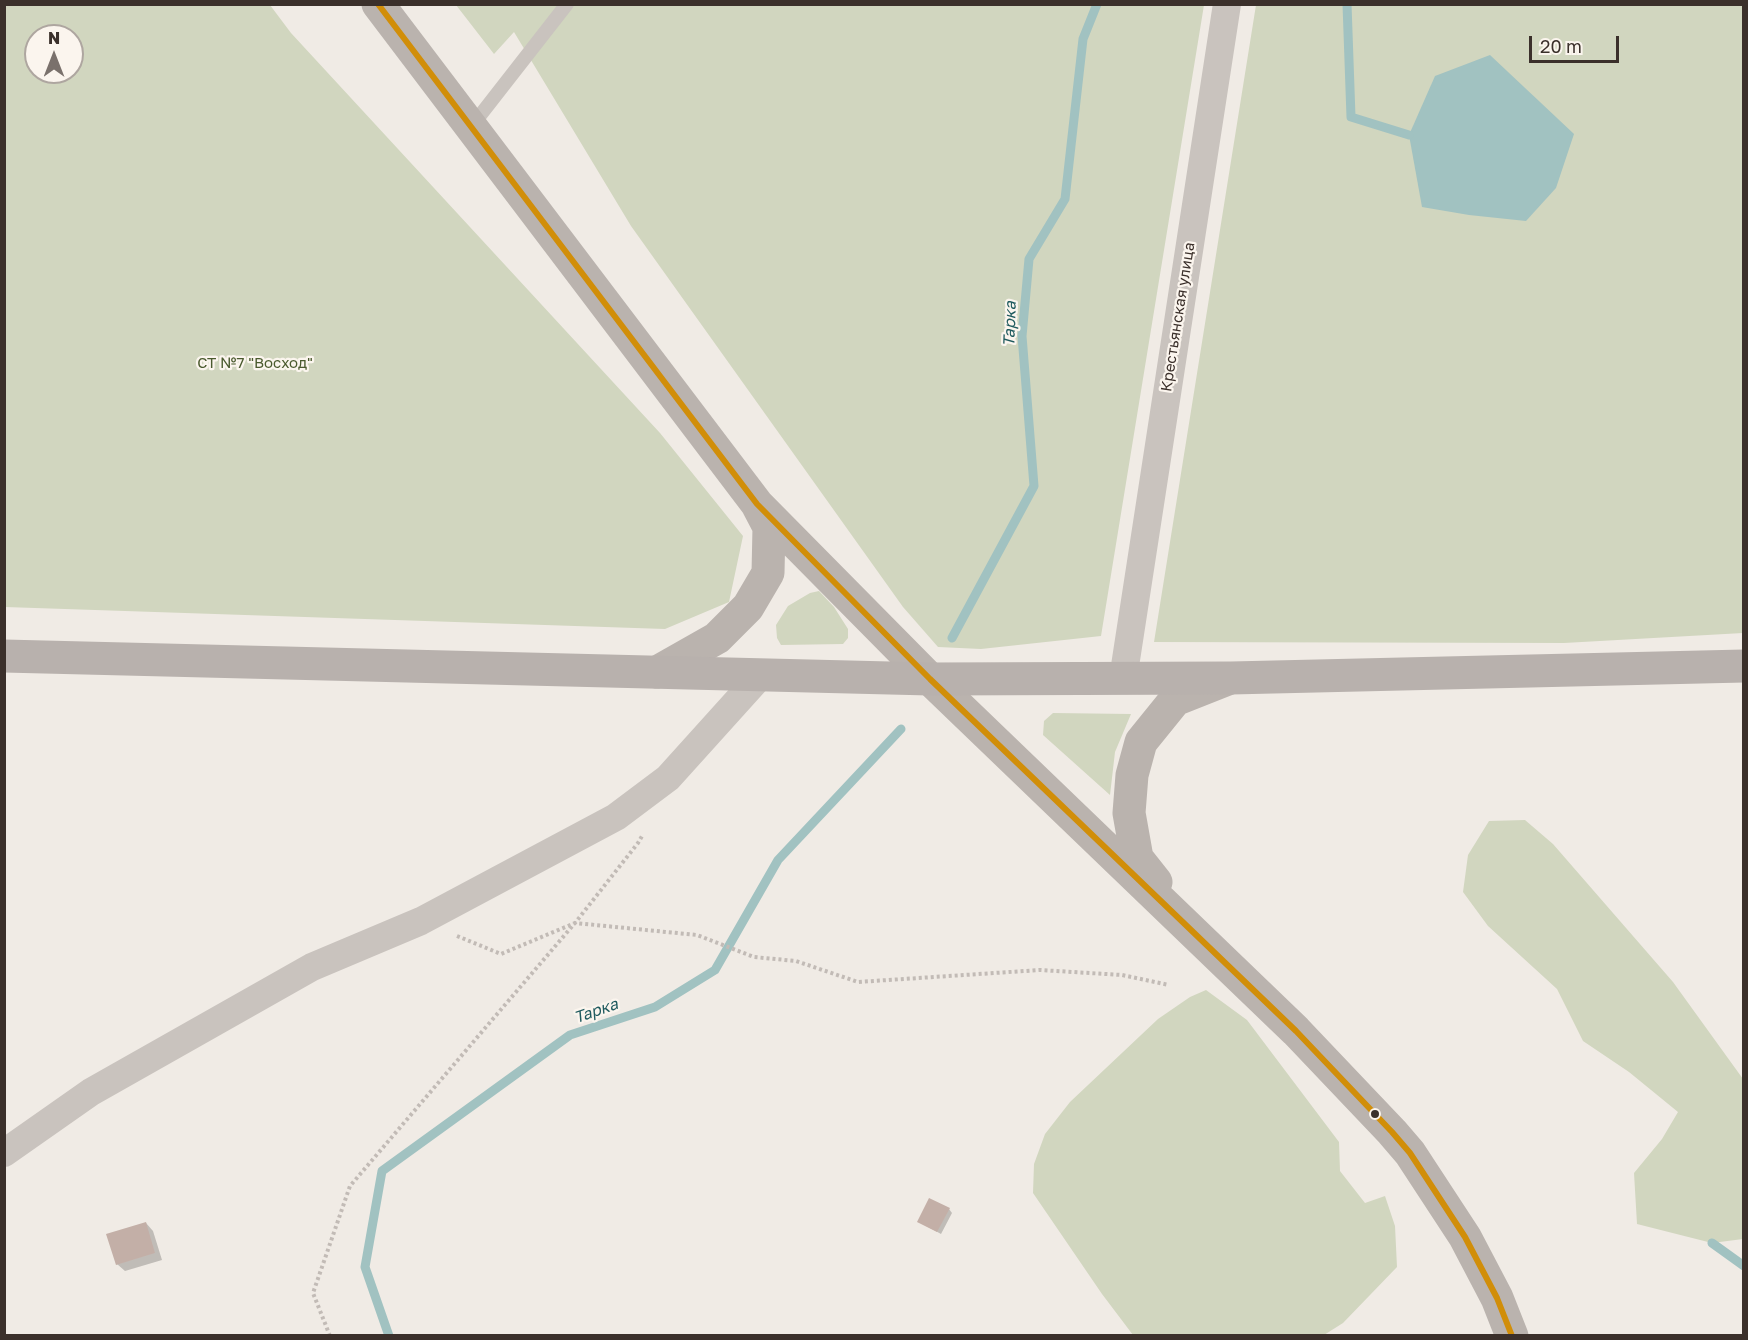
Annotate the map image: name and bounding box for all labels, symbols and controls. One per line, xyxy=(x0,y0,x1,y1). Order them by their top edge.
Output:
north arrow xyxy=(24,24,84,84)
scale bar xyxy=(1532,24,1622,62)
text: N xyxy=(48,28,60,48)
text: 20 m xyxy=(1540,35,1582,57)
street label: Крестьянская улица xyxy=(1157,241,1199,393)
water label: Тарка xyxy=(1000,301,1020,347)
park label: СТ №7 "Восход" xyxy=(197,354,313,372)
water label: Тарка xyxy=(571,995,621,1027)
unlabelled marker xyxy=(1369,1108,1381,1120)

